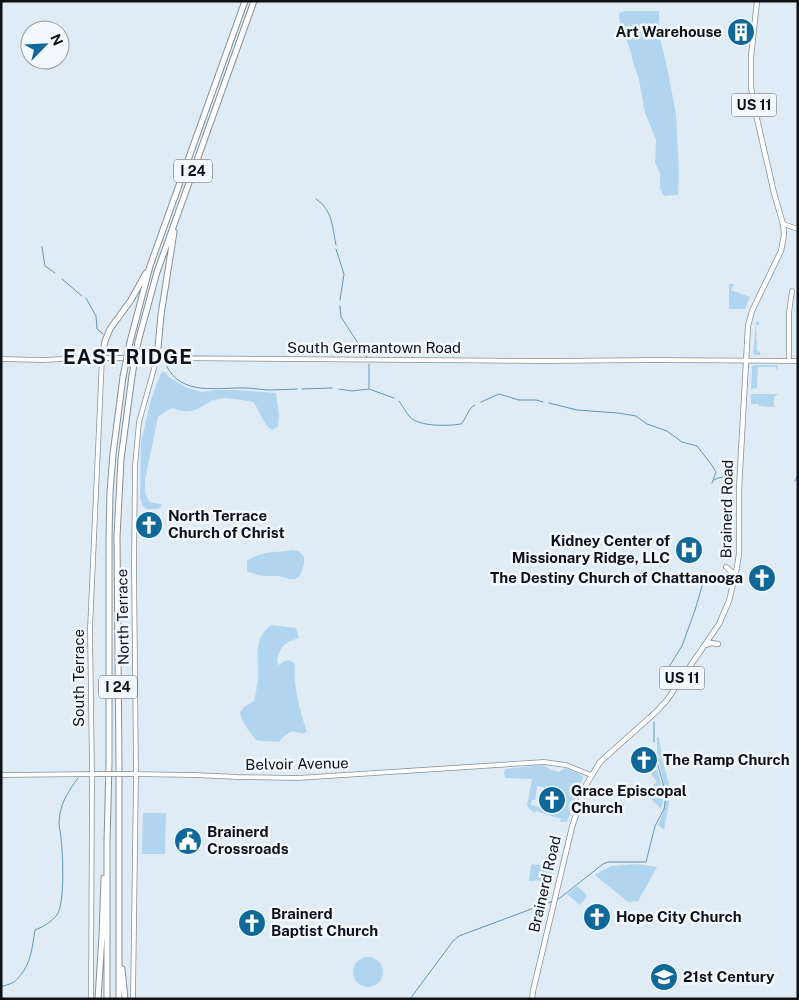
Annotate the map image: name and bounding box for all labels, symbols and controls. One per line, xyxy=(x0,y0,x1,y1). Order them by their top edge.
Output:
building icon: Art Warehouse xyxy=(726,17,756,47)
north arrow xyxy=(20,20,70,70)
place label: Art Warehouse xyxy=(616,23,722,40)
text: N xyxy=(47,31,66,48)
road number: US 11 xyxy=(732,94,776,116)
road number: I 24 xyxy=(174,160,212,182)
street label: South Germantown Road xyxy=(287,339,461,356)
district label: EAST RIDGE xyxy=(63,345,193,369)
street label: Brainerd Road xyxy=(717,459,736,559)
place label: North Terrace Church of Christ xyxy=(168,507,285,541)
church icon: North Terrace Church of Christ xyxy=(134,510,164,540)
place label: Kidney Center of Missionary Ridge, LLC xyxy=(512,532,670,566)
hospital icon: Kidney Center of Missionary Ridge, LLC xyxy=(674,535,704,565)
church icon: The Destiny Church of Chattanooga xyxy=(747,563,777,593)
street label: North Terrace xyxy=(113,569,132,665)
place label: The Destiny Church of Chattanooga xyxy=(490,569,743,586)
street label: South Terrace xyxy=(70,629,87,727)
road number: US 11 xyxy=(660,666,704,690)
road number: I 24 xyxy=(99,676,137,699)
church icon: The Ramp Church xyxy=(629,745,659,775)
place label: The Ramp Church xyxy=(663,751,790,768)
street label: Belvoir Avenue xyxy=(245,754,349,773)
place label: Grace Episcopal Church xyxy=(571,782,687,816)
church icon: Grace Episcopal Church xyxy=(537,785,567,815)
place label: Brainerd Crossroads xyxy=(207,823,289,857)
public building icon: Brainerd Crossroads xyxy=(173,826,203,856)
street label: Brainerd Road xyxy=(525,834,564,934)
church icon: Hope City Church xyxy=(582,902,612,932)
place label: Brainerd Baptist Church xyxy=(271,905,378,939)
church icon: Brainerd Baptist Church xyxy=(237,908,267,938)
place label: Hope City Church xyxy=(616,908,742,925)
school or university icon: 21st Century xyxy=(649,962,679,992)
place label: 21st Century xyxy=(683,968,775,985)

